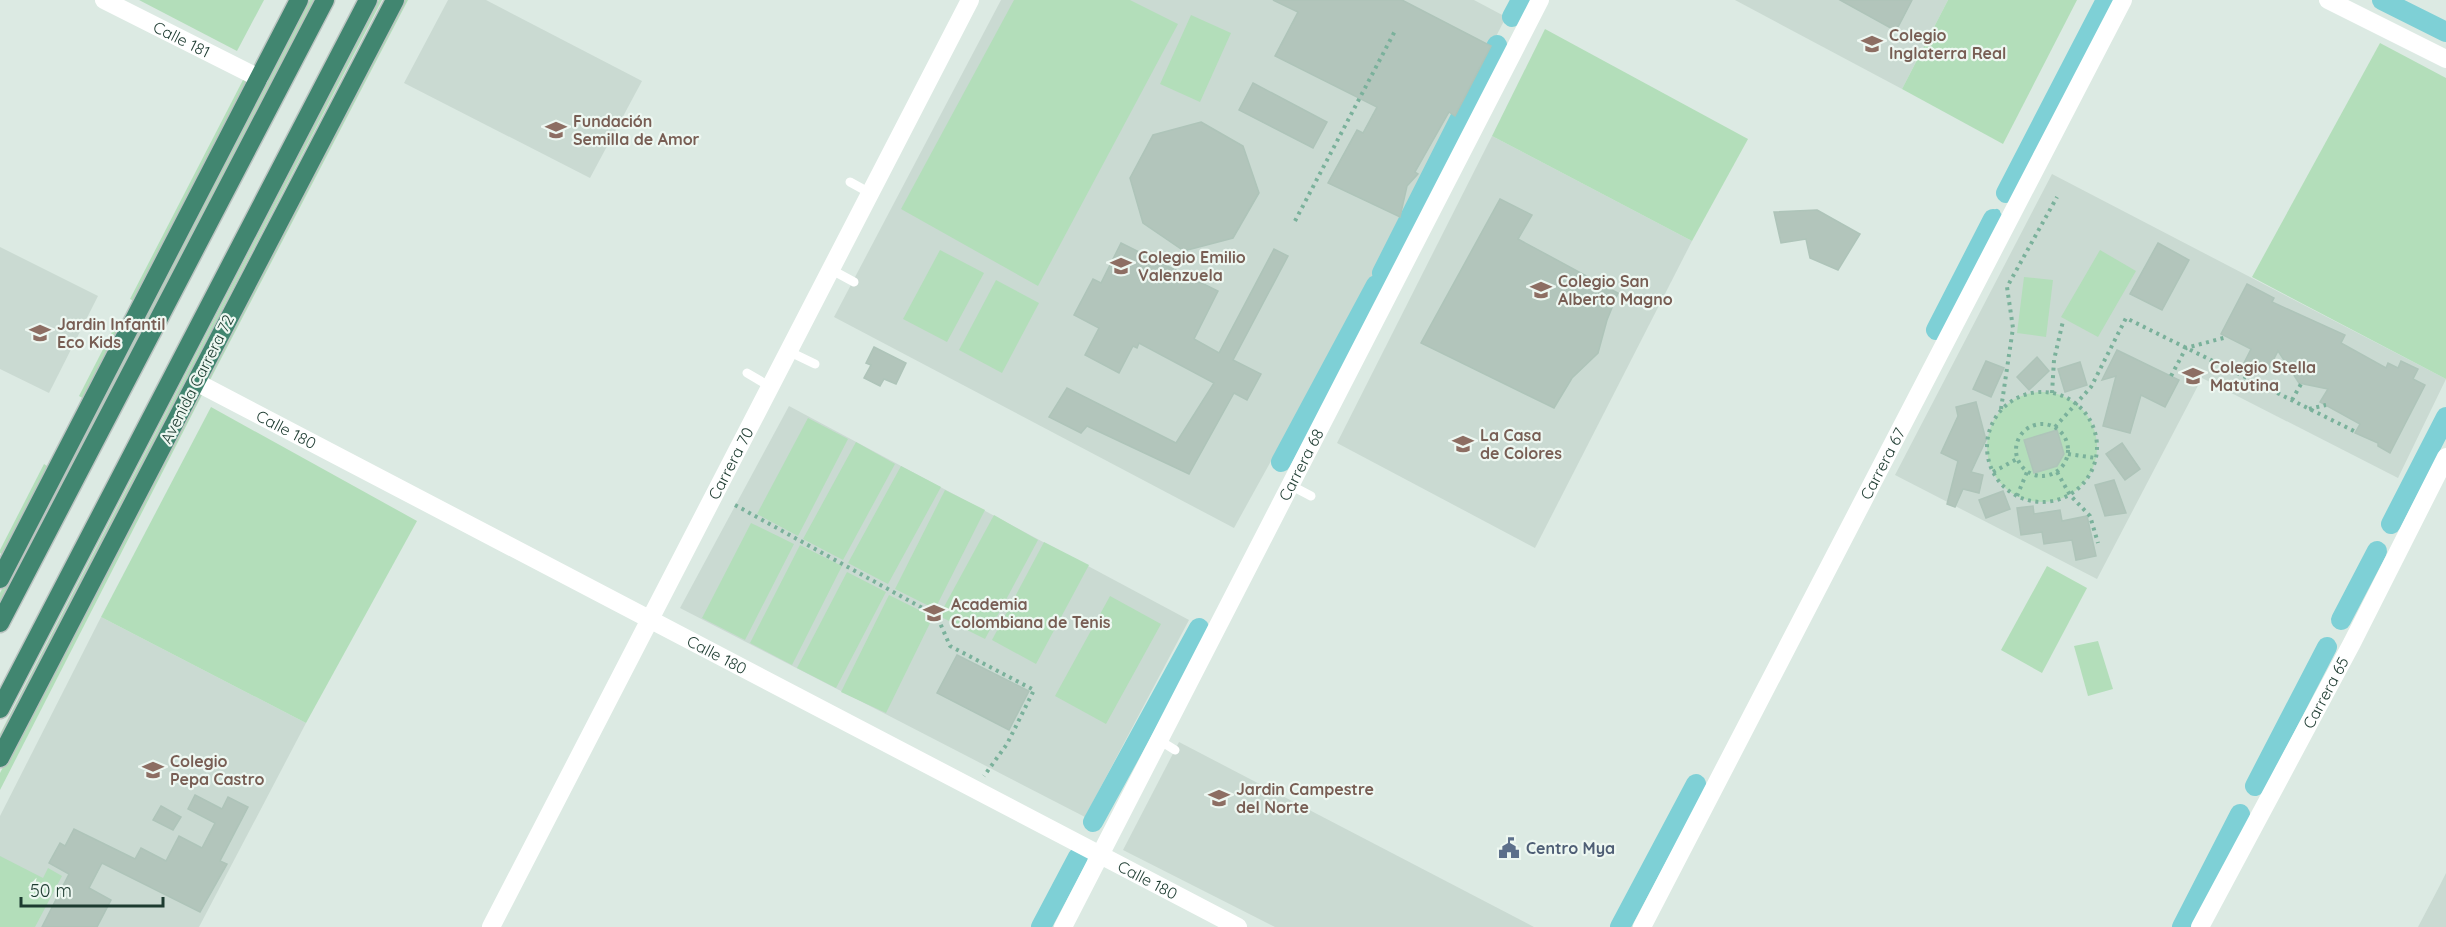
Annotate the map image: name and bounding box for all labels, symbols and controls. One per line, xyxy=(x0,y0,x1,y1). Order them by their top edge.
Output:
street label: Calle 181 xyxy=(150,16,214,62)
place label: Colegio Inglaterra Real xyxy=(1889,25,2006,63)
school or university icon: Colegio Inglaterra Real xyxy=(1860,32,1884,56)
place label: Fundación Semilla de Amor xyxy=(573,111,700,149)
school or university icon: Fundación Semilla de Amor xyxy=(544,118,568,142)
place label: Colegio Emilio Valenzuela xyxy=(1138,247,1246,285)
school or university icon: Colegio Emilio Valenzuela xyxy=(1109,254,1133,278)
place label: Colegio San Alberto Magno xyxy=(1558,271,1673,309)
school or university icon: Colegio San Alberto Magno xyxy=(1529,278,1553,302)
street label: Avenida Carrera 72 xyxy=(156,311,238,447)
place label: Jardin Infantil Eco Kids xyxy=(57,314,165,352)
school or university icon: Jardin Infantil Eco Kids xyxy=(28,321,52,345)
place label: Colegio Stella Matutina xyxy=(2210,357,2316,395)
school or university icon: Colegio Stella Matutina xyxy=(2181,364,2205,388)
street label: Calle 180 xyxy=(253,405,320,453)
street label: Carrera 70 xyxy=(704,424,758,503)
street label: Carrera 67 xyxy=(1856,424,1909,503)
street label: Carrera 68 xyxy=(1274,425,1328,504)
place label: La Casa de Colores xyxy=(1480,425,1562,463)
school or university icon: La Casa de Colores xyxy=(1451,432,1475,456)
place label: Academia Colombiana de Tenis xyxy=(951,594,1111,632)
school or university icon: Academia Colombiana de Tenis xyxy=(922,601,946,625)
street label: Calle 180 xyxy=(684,631,750,678)
street label: Carrera 65 xyxy=(2298,653,2353,732)
place label: Colegio Pepa Castro xyxy=(170,751,264,789)
school or university icon: Colegio Pepa Castro xyxy=(141,758,165,782)
place label: Jardin Campestre del Norte xyxy=(1236,779,1374,817)
school or university icon: Jardin Campestre del Norte xyxy=(1207,786,1231,810)
public building icon: Centro Mya xyxy=(1497,836,1521,860)
place label: Centro Mya xyxy=(1526,838,1615,858)
street label: Calle 180 xyxy=(1114,856,1181,904)
scale bar xyxy=(21,870,164,908)
text: 50 m xyxy=(30,879,72,902)

